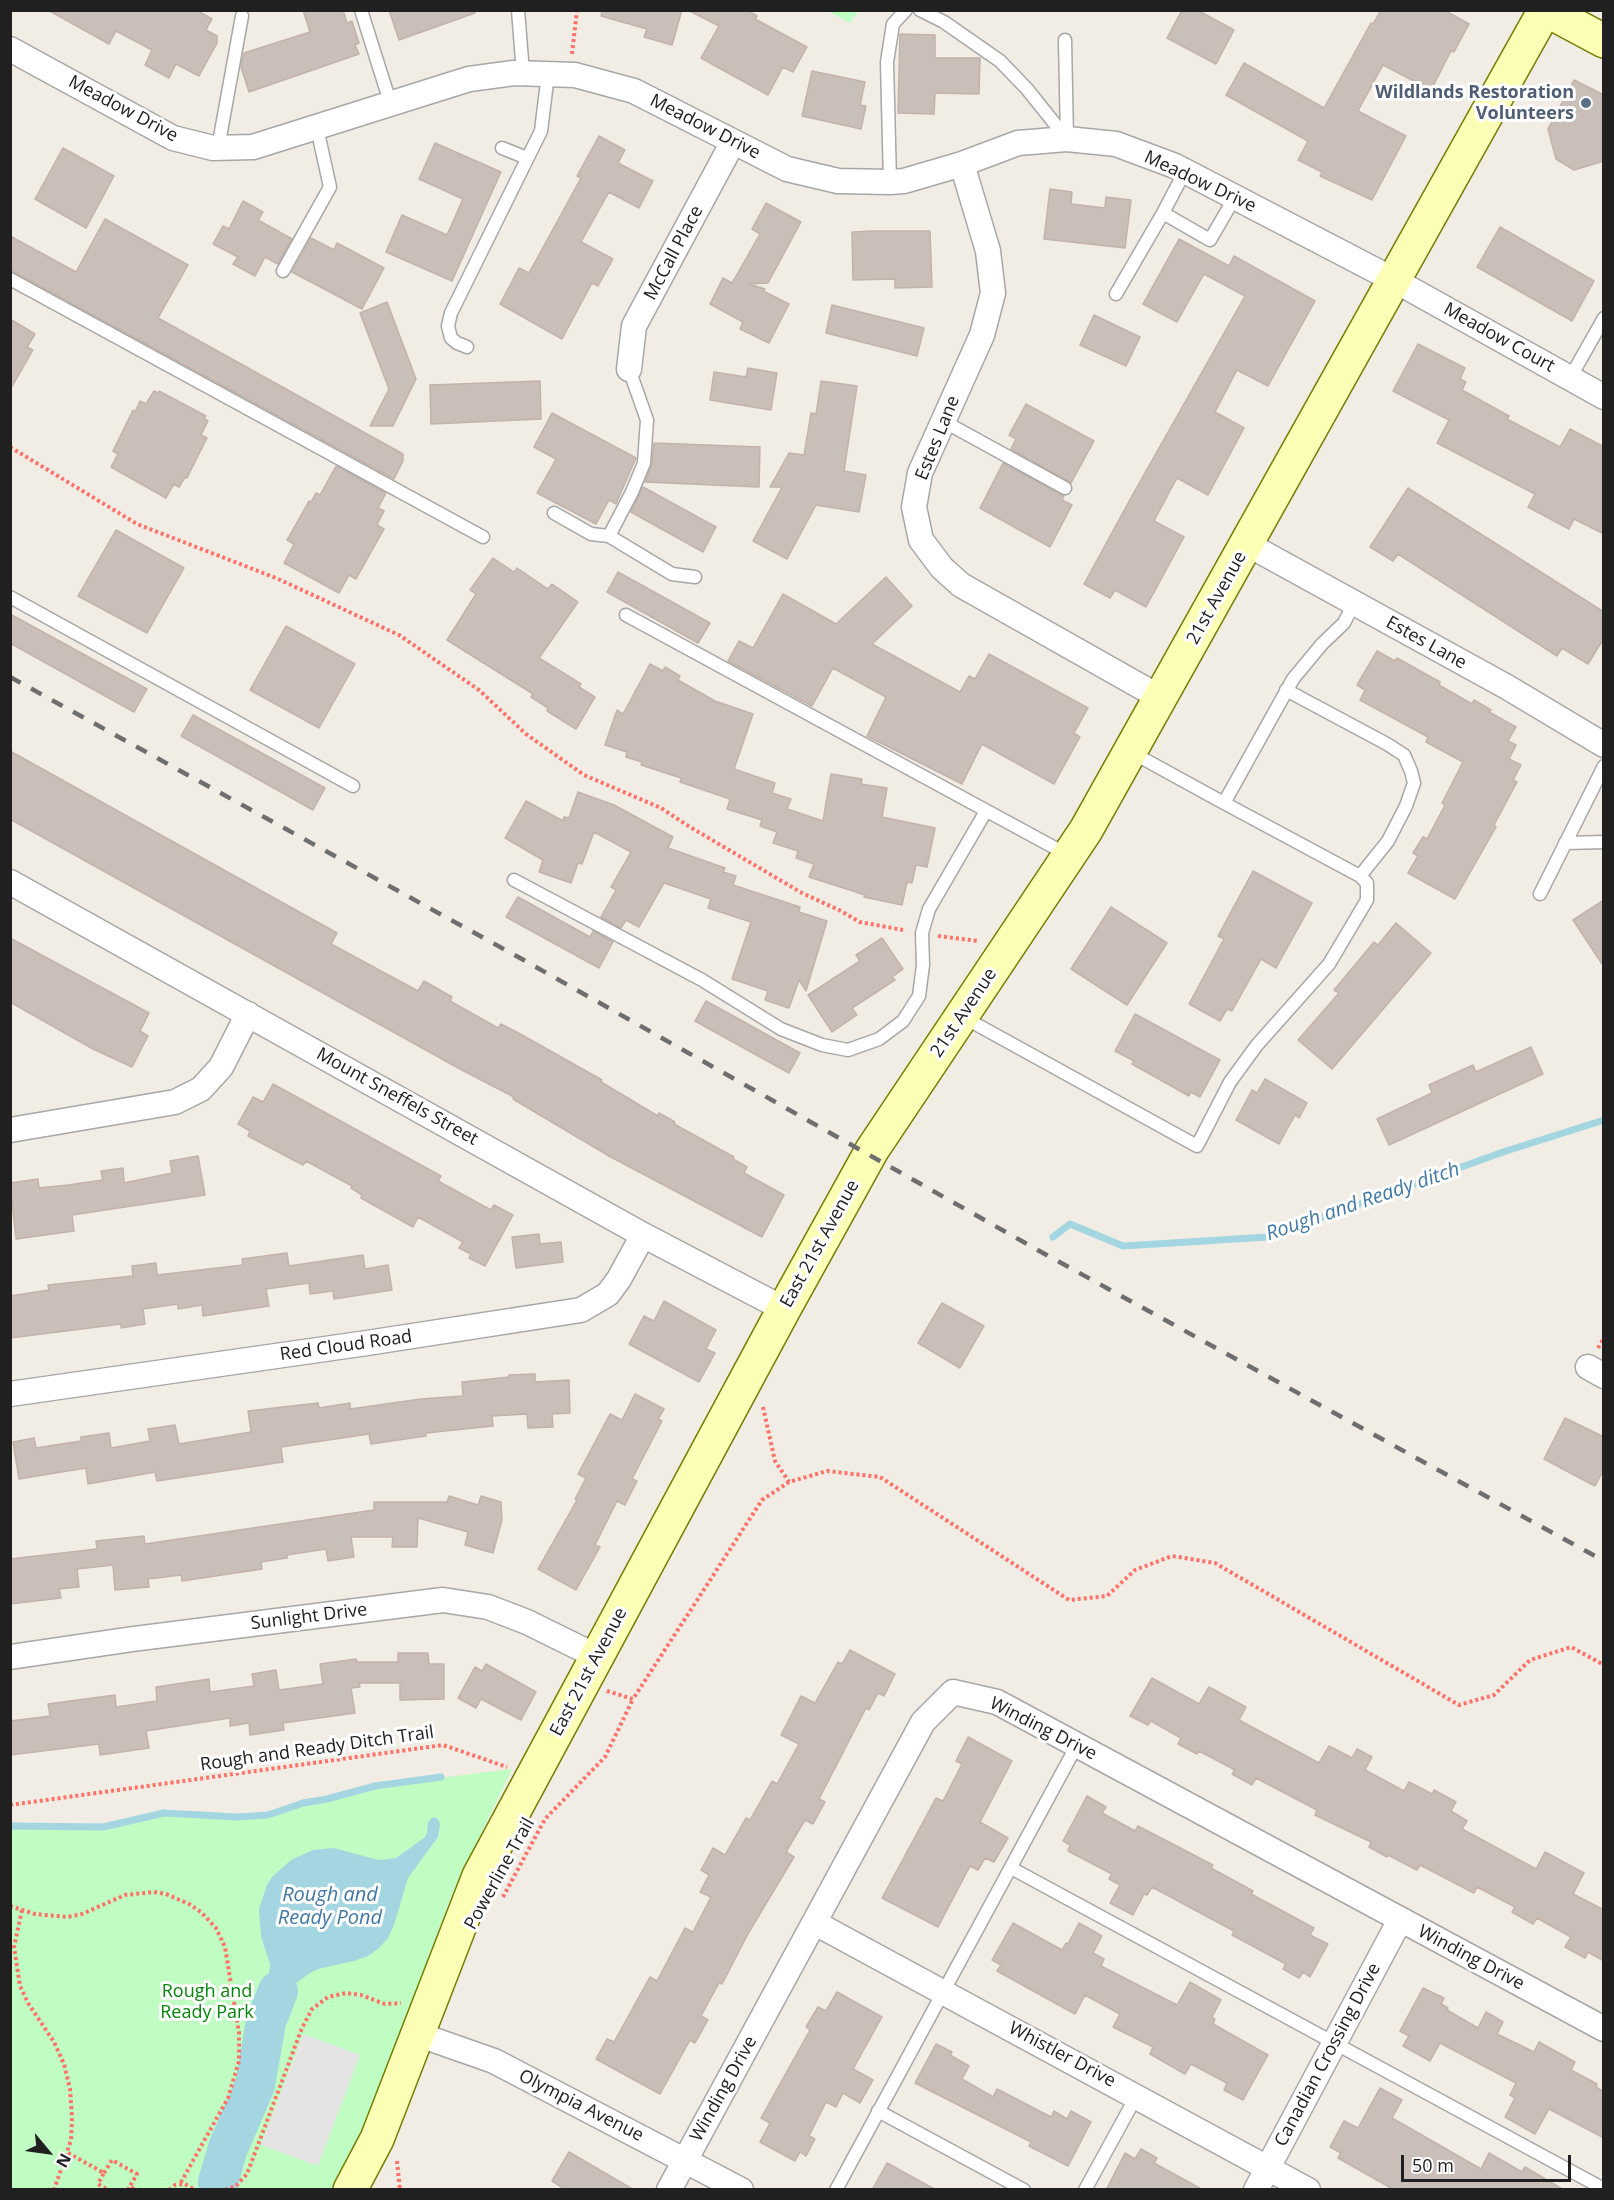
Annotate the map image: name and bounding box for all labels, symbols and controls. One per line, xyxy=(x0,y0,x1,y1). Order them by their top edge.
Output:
street label: Meadow Drive xyxy=(65,71,181,147)
place label: Wildlands Restoration Volunteers xyxy=(1375,82,1574,124)
street label: Meadow Drive xyxy=(646,90,764,164)
marker: Wildlands Restoration Volunteers xyxy=(1579,96,1593,110)
street label: Meadow Drive xyxy=(1141,147,1259,217)
street label: McCall Place xyxy=(640,202,708,304)
street label: Meadow Court xyxy=(1440,299,1558,377)
street label: Estes Lane xyxy=(911,393,965,483)
street label: 21st Avenue xyxy=(1183,548,1251,648)
street label: Estes Lane xyxy=(1382,612,1470,674)
street label: 21st Avenue xyxy=(926,964,1002,1062)
street label: Mount Sneffels Street xyxy=(312,1044,482,1150)
water label: Rough and Ready ditch xyxy=(1263,1158,1463,1246)
street label: East 21st Avenue xyxy=(776,1176,864,1312)
street label: Red Cloud Road xyxy=(278,1326,414,1366)
street label: Sunlight Drive xyxy=(250,1599,368,1635)
street label: East 21st Avenue xyxy=(546,1604,632,1740)
street label: Winding Drive xyxy=(986,1693,1100,1765)
street label: Rough and Ready Ditch Trail xyxy=(199,1722,435,1776)
street label: Powerline Trail xyxy=(460,1814,540,1934)
water label: Rough and Ready Pond xyxy=(278,1883,382,1930)
street label: Winding Drive xyxy=(1414,1921,1528,1995)
street label: Canadian Crossing Drive xyxy=(1270,1960,1386,2150)
park label: Rough and Ready Park xyxy=(160,1981,254,2024)
street label: Whistler Drive xyxy=(1005,2018,1119,2092)
street label: Winding Drive xyxy=(686,2032,762,2146)
street label: Olympia Avenue xyxy=(515,2065,647,2147)
north arrow xyxy=(18,2122,78,2182)
scale bar xyxy=(1404,2143,1574,2181)
text: N xyxy=(51,2150,77,2172)
text: 50 m xyxy=(1412,2153,1454,2177)

